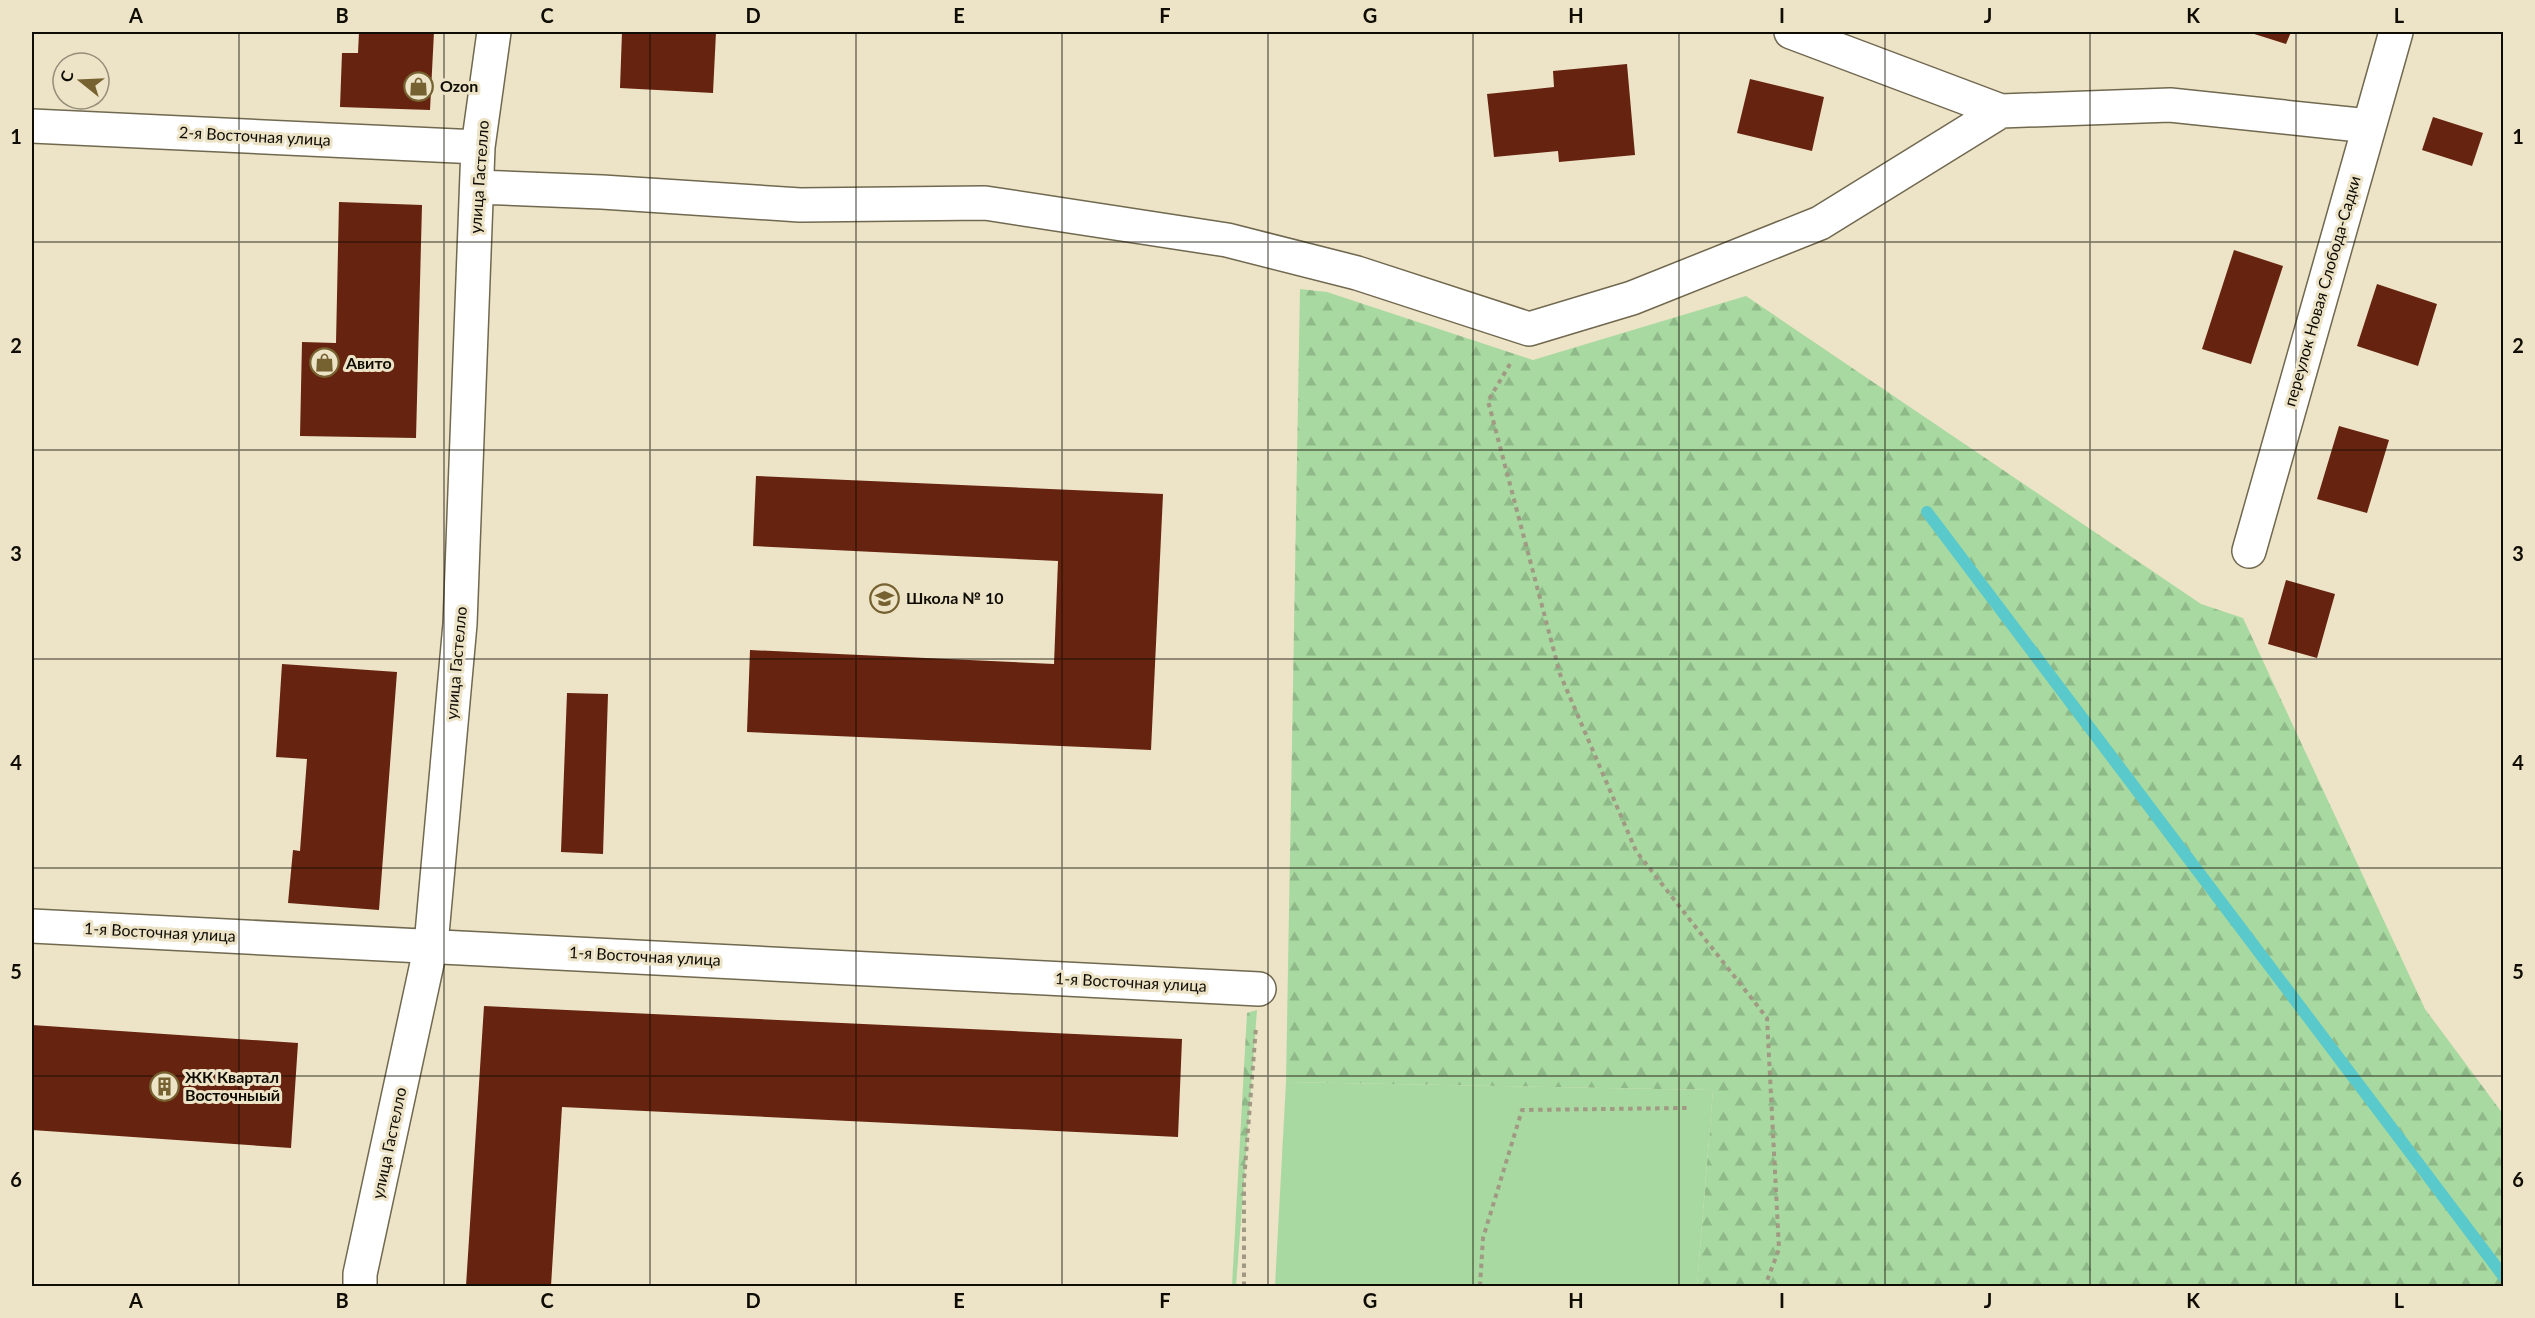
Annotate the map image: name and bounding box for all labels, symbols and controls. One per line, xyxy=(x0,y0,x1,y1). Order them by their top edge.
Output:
text: A xyxy=(128,3,143,27)
text: B xyxy=(335,3,349,27)
text: C xyxy=(540,3,554,27)
text: D xyxy=(745,3,761,27)
text: E xyxy=(953,3,965,27)
text: F xyxy=(1159,3,1171,27)
text: G xyxy=(1363,3,1377,27)
text: H xyxy=(1568,3,1584,27)
text: I xyxy=(1779,3,1785,27)
text: J xyxy=(1984,3,1992,27)
text: K xyxy=(2186,3,2200,27)
text: L xyxy=(2394,3,2405,27)
north arrow xyxy=(51,51,111,111)
text: С xyxy=(56,68,77,84)
shop icon: Ozon xyxy=(403,70,435,102)
place label: Ozon xyxy=(440,76,478,95)
street label: улица Гастелло xyxy=(465,120,492,234)
street label: 2-я Восточная улица xyxy=(179,122,331,149)
text: 1 xyxy=(10,124,22,148)
text: 1 xyxy=(2512,124,2524,148)
street label: переулок Новая Слобода-Садки xyxy=(2279,173,2364,408)
text: 2 xyxy=(10,333,22,357)
text: 2 xyxy=(2512,333,2524,357)
shop icon: Авито xyxy=(309,347,341,379)
place label: Авито xyxy=(345,353,392,372)
text: 3 xyxy=(10,541,22,565)
text: 3 xyxy=(2512,541,2524,565)
school or university icon: Школа № 10 xyxy=(869,582,901,614)
place label: Школа № 10 xyxy=(906,588,1003,607)
street label: улица Гастелло xyxy=(441,606,470,720)
text: 4 xyxy=(10,750,22,774)
text: 4 xyxy=(2512,750,2524,774)
street label: 1-я Восточная улица xyxy=(84,918,236,945)
street label: 1-я Восточная улица xyxy=(569,942,721,969)
text: 5 xyxy=(10,959,22,983)
text: 5 xyxy=(2512,959,2524,983)
street label: 1-я Восточная улица xyxy=(1055,968,1207,995)
place label: ЖК Квартал Восточныый xyxy=(185,1067,280,1104)
building icon: ЖК Квартал Восточныый xyxy=(148,1070,180,1102)
street label: улица Гастелло xyxy=(367,1085,410,1200)
text: 6 xyxy=(10,1167,22,1191)
text: 6 xyxy=(2512,1167,2524,1191)
text: A xyxy=(128,1288,143,1312)
text: B xyxy=(335,1288,349,1312)
text: C xyxy=(540,1288,554,1312)
text: D xyxy=(745,1288,761,1312)
text: E xyxy=(953,1288,965,1312)
text: F xyxy=(1159,1288,1171,1312)
text: G xyxy=(1363,1288,1377,1312)
text: H xyxy=(1568,1288,1584,1312)
text: I xyxy=(1779,1288,1785,1312)
text: J xyxy=(1984,1288,1992,1312)
text: K xyxy=(2186,1288,2200,1312)
text: L xyxy=(2394,1288,2405,1312)

